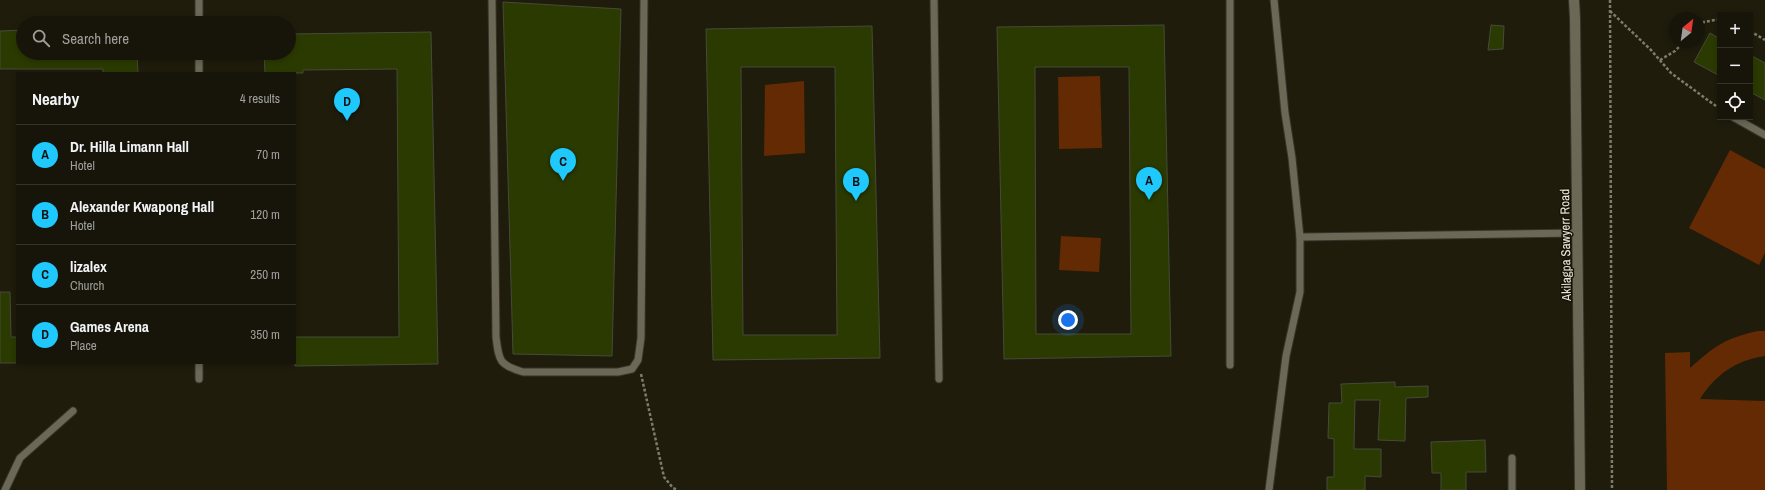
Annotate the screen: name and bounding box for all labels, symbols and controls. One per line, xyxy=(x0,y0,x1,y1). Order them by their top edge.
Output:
north arrow xyxy=(1669,12,1705,48)
map controls xyxy=(1717,12,1753,120)
button: + xyxy=(1717,12,1753,48)
search box xyxy=(16,16,296,60)
icon: search xyxy=(30,27,52,49)
text: Search here xyxy=(62,28,129,49)
button: − xyxy=(1717,48,1753,84)
button: locate xyxy=(1717,84,1753,120)
text: Nearby xyxy=(32,87,79,110)
pin: D xyxy=(334,88,360,121)
text: 4 results xyxy=(240,90,280,107)
text: Dr. Hilla Limann Hall xyxy=(70,136,189,157)
text: A xyxy=(41,146,49,163)
text: 70 m xyxy=(256,146,280,163)
pin: C xyxy=(550,148,576,181)
text: Hotel xyxy=(70,157,95,174)
pin: A xyxy=(1136,167,1162,200)
pin: B xyxy=(843,168,869,201)
street label: Akilagpa Sawyerr Road xyxy=(1556,189,1575,302)
text: Alexander Kwapong Hall xyxy=(70,196,214,217)
text: B xyxy=(41,206,49,223)
text: 120 m xyxy=(250,206,280,223)
text: Hotel xyxy=(70,217,95,234)
text: lizalex xyxy=(70,256,107,277)
text: C xyxy=(41,266,49,283)
text: 250 m xyxy=(250,266,280,283)
text: Church xyxy=(70,277,104,294)
your location xyxy=(1058,310,1078,330)
text: Games Arena xyxy=(70,316,149,337)
text: D xyxy=(41,326,49,343)
text: 350 m xyxy=(250,326,280,343)
text: Place xyxy=(70,337,97,354)

